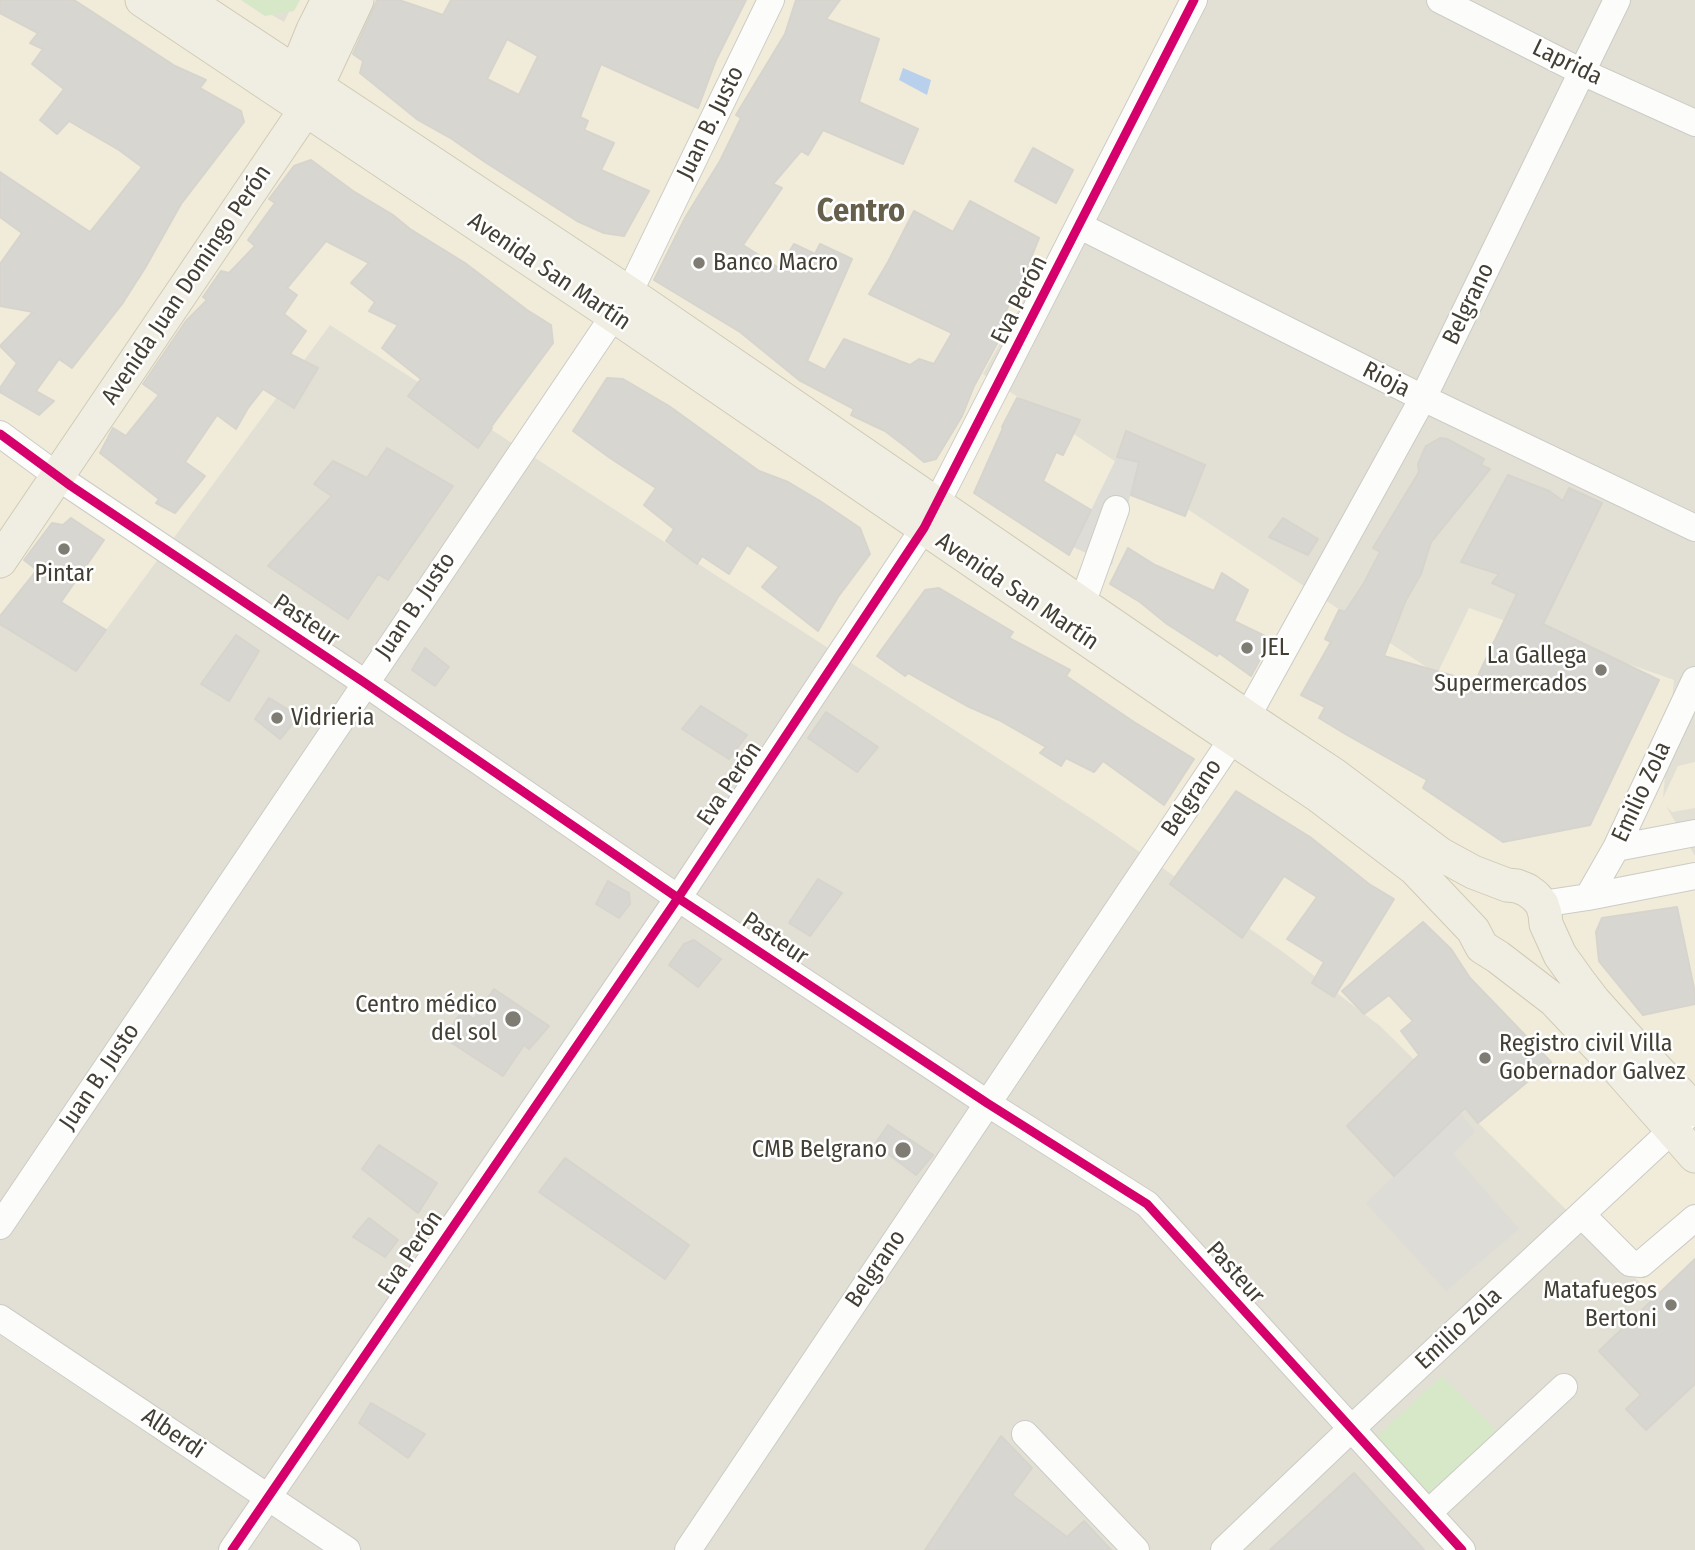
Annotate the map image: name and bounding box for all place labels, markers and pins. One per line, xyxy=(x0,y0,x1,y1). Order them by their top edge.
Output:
place label: Banco Macro xyxy=(713,249,838,277)
marker: Banco Macro xyxy=(691,255,707,271)
marker: Pintar xyxy=(56,541,72,557)
place label: Pintar xyxy=(34,560,94,588)
place label: JEL xyxy=(1261,634,1289,662)
marker: JEL xyxy=(1239,640,1255,656)
place label: La Gallega Supermercados xyxy=(1434,642,1587,698)
marker: La Gallega Supermercados xyxy=(1593,662,1609,678)
place label: Vidrieria xyxy=(291,704,375,732)
marker: Vidrieria xyxy=(269,710,285,726)
place label: Centro médico del sol xyxy=(355,991,497,1047)
marker: Centro médico del sol xyxy=(503,1009,523,1029)
place label: Registro civil Villa Gobernador Galvez xyxy=(1499,1030,1685,1086)
marker: Registro civil Villa Gobernador Galvez xyxy=(1477,1050,1493,1066)
place label: CMB Belgrano xyxy=(752,1136,887,1164)
marker: CMB Belgrano xyxy=(893,1140,913,1160)
place label: Matafuegos Bertoni xyxy=(1543,1277,1657,1333)
marker: Matafuegos Bertoni xyxy=(1663,1297,1679,1313)

